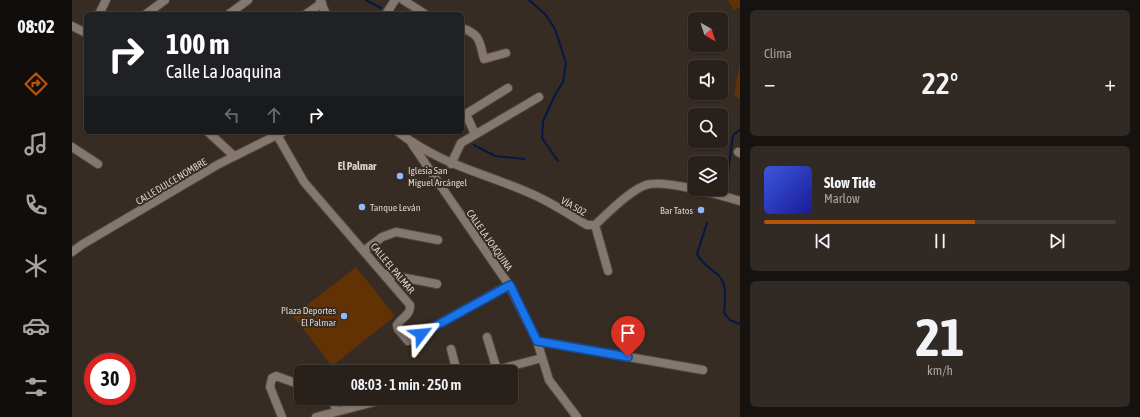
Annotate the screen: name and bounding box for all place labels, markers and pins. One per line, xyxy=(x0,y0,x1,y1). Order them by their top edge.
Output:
place label: Iglesia San Miguel Arcángel xyxy=(408,165,467,188)
marker: Iglesia San Miguel Arcángel xyxy=(395,171,405,181)
marker: Tanque Leván xyxy=(357,202,367,212)
place label: Tanque Leván xyxy=(370,202,421,213)
place label: Bar Tatos xyxy=(660,205,693,216)
marker: Bar Tatos xyxy=(696,205,706,215)
place label: Plaza Deportes El Palmar xyxy=(281,305,337,328)
marker: Plaza Deportes El Palmar xyxy=(339,311,349,321)
pin xyxy=(611,316,645,357)

